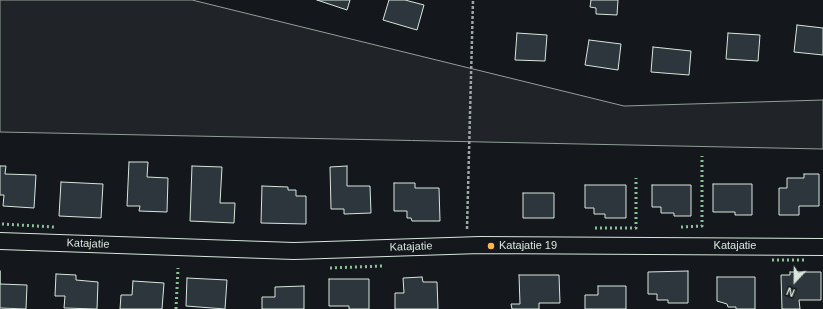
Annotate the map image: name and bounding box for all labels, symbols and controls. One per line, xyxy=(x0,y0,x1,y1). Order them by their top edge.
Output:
street label: Katajatie xyxy=(66,237,110,251)
place label: Katajatie 19 xyxy=(499,239,557,253)
street label: Katajatie xyxy=(714,239,756,253)
street label: Katajatie xyxy=(389,240,433,254)
marker: Katajatie 19 xyxy=(486,241,496,251)
north arrow xyxy=(775,261,815,301)
text: N xyxy=(785,285,796,299)

